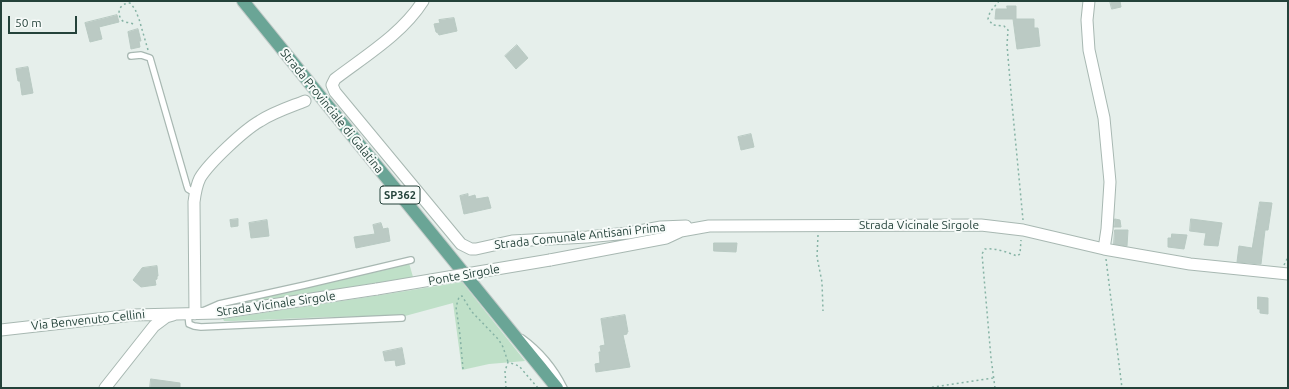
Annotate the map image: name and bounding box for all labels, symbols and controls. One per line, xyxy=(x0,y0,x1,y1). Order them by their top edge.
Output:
scale bar xyxy=(10,8,79,34)
text: 50 m xyxy=(15,16,42,29)
street label: Strada Provinciale di Galatina xyxy=(277,46,387,176)
road number: SP362 xyxy=(380,186,420,204)
street label: Strada Vicinale Sirgole xyxy=(859,218,979,232)
street label: Strada Comunale Antisani Prima xyxy=(494,220,666,252)
street label: Ponte Sirgole xyxy=(427,262,501,288)
street label: Strada Vicinale Sirgole xyxy=(216,289,336,319)
street label: Via Benvenuto Cellini xyxy=(30,307,146,333)

